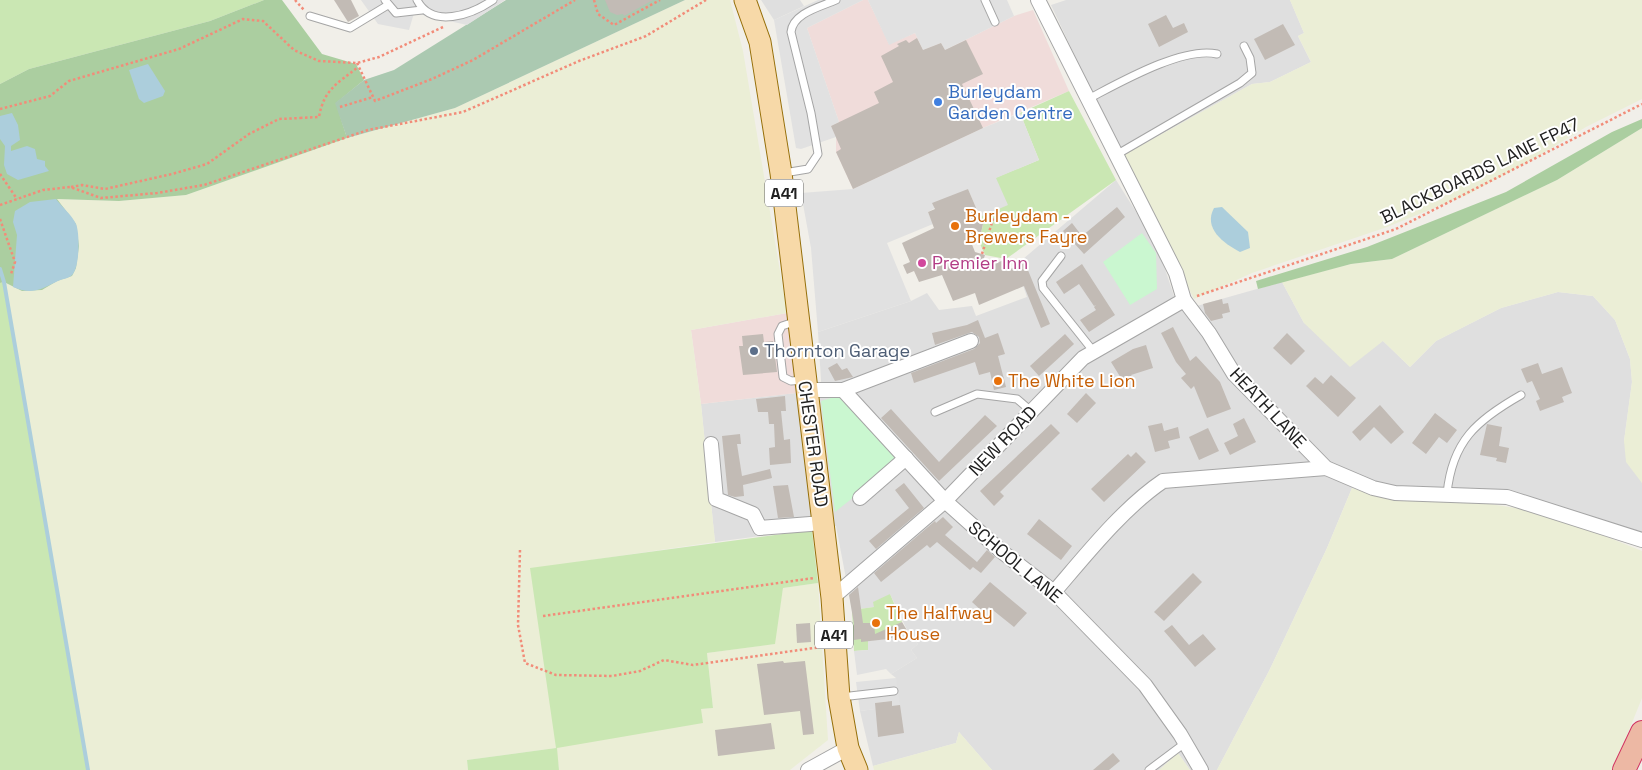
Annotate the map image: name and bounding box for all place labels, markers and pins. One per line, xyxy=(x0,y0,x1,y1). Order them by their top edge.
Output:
place label: Burleydam Garden Centre xyxy=(948,80,1073,124)
marker: Burleydam Garden Centre xyxy=(932,96,944,108)
place label: Burleydam - Brewers Fayre xyxy=(965,204,1087,248)
marker: Burleydam - Brewers Fayre xyxy=(949,220,961,232)
place label: Premier Inn xyxy=(932,251,1028,274)
marker: Premier Inn xyxy=(916,257,928,269)
place label: Thornton Garage xyxy=(764,339,910,362)
marker: Thornton Garage xyxy=(748,345,760,357)
place label: The White Lion xyxy=(1008,369,1136,392)
marker: The White Lion xyxy=(992,375,1004,387)
place label: The Halfway House xyxy=(886,601,993,645)
marker: The Halfway House xyxy=(870,617,882,629)

